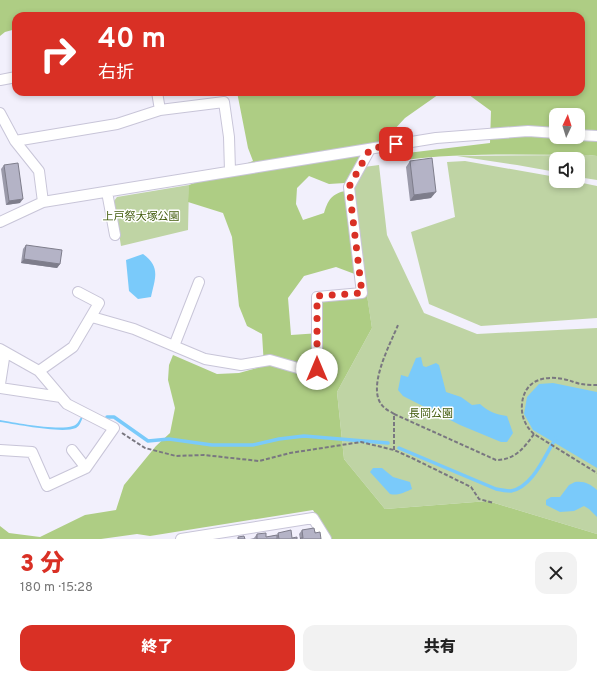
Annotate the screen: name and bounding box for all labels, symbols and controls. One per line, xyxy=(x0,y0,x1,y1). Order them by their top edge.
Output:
text: 40 m xyxy=(98,22,166,58)
icon: right xyxy=(32,28,84,80)
text: 右折 xyxy=(98,62,134,85)
north arrow xyxy=(549,108,585,144)
map controls xyxy=(549,108,585,188)
pin xyxy=(379,127,413,161)
icon: arrive xyxy=(385,133,407,155)
button: sound xyxy=(549,152,585,188)
park label: 上戸祭大塚公園 xyxy=(103,210,180,224)
position arrow xyxy=(296,348,338,390)
park label: 長岡公園 xyxy=(409,407,453,421)
text: 3 分 xyxy=(20,550,65,580)
button: close xyxy=(535,552,577,594)
text: 180 m · 15:28 xyxy=(20,580,93,596)
button: 終了 xyxy=(20,625,295,671)
button: 共有 xyxy=(303,625,577,671)

